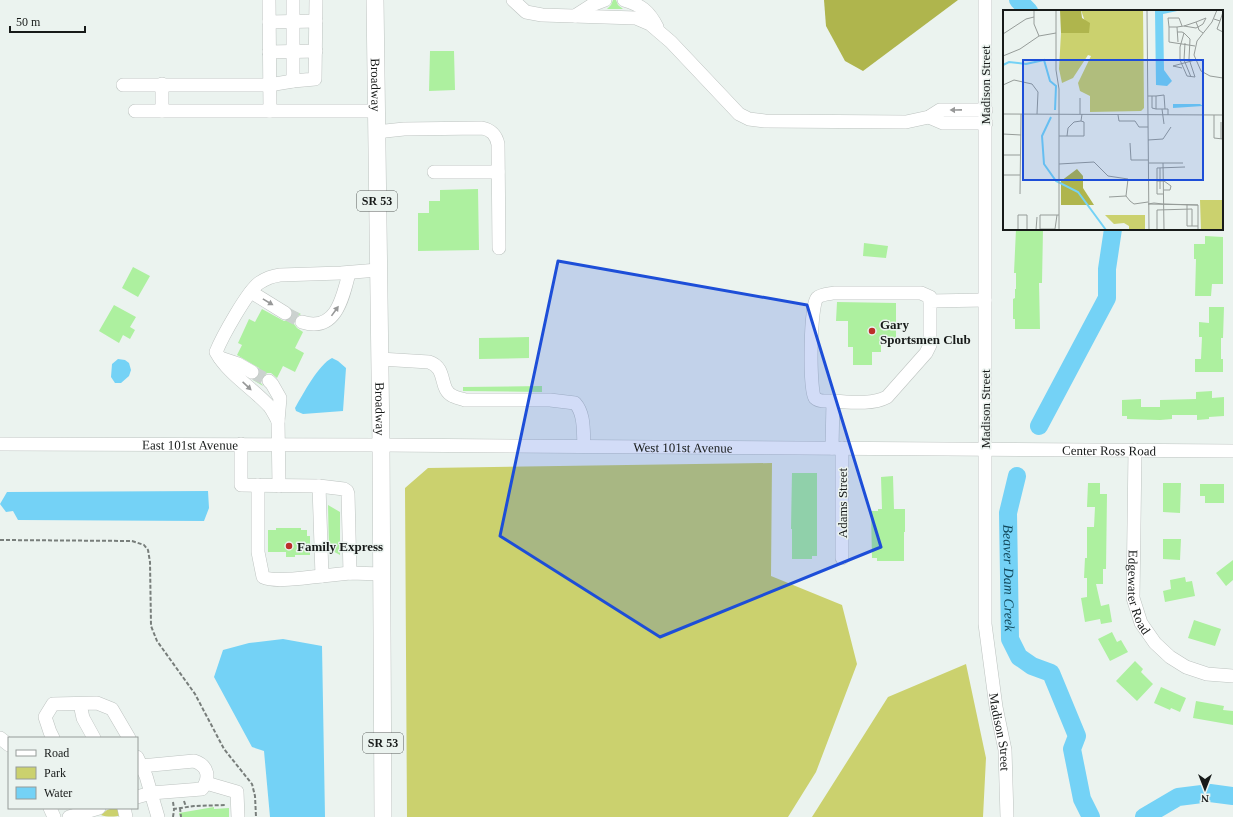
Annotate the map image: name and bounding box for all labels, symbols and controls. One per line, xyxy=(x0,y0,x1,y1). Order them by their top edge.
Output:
scale bar xyxy=(10,8,85,34)
inset map xyxy=(1003,10,1223,230)
text: 50 m xyxy=(16,15,41,29)
street label: Madison Street xyxy=(978,45,993,125)
street label: Broadway xyxy=(368,58,384,112)
one-way arrow xyxy=(949,107,962,113)
road number: SR 53 xyxy=(357,191,397,211)
one-way arrow xyxy=(262,299,274,306)
one-way arrow xyxy=(331,305,339,316)
place label: Gary Sportsmen Club xyxy=(880,317,971,347)
marker: Gary Sportsmen Club xyxy=(867,326,877,336)
street label: Madison Street xyxy=(978,369,993,449)
one-way arrow xyxy=(242,381,252,391)
street label: Broadway xyxy=(372,382,388,436)
street label: East 101st Avenue xyxy=(142,437,238,453)
street label: West 101st Avenue xyxy=(633,440,733,455)
street label: Center Ross Road xyxy=(1062,443,1157,458)
street label: Adams Street xyxy=(835,467,850,538)
water label: Beaver Dam Creek xyxy=(1000,524,1017,632)
place label: Family Express xyxy=(297,539,383,554)
marker: Family Express xyxy=(284,541,294,551)
street label: Edgewater Road xyxy=(1125,550,1154,638)
street label: Madison Street xyxy=(986,692,1013,772)
road number: SR 53 xyxy=(363,733,403,753)
legend xyxy=(8,737,138,809)
text: Road xyxy=(44,746,69,760)
text: Park xyxy=(44,766,66,780)
north arrow xyxy=(1185,769,1225,809)
text: Water xyxy=(44,786,72,800)
text: N xyxy=(1201,793,1209,805)

